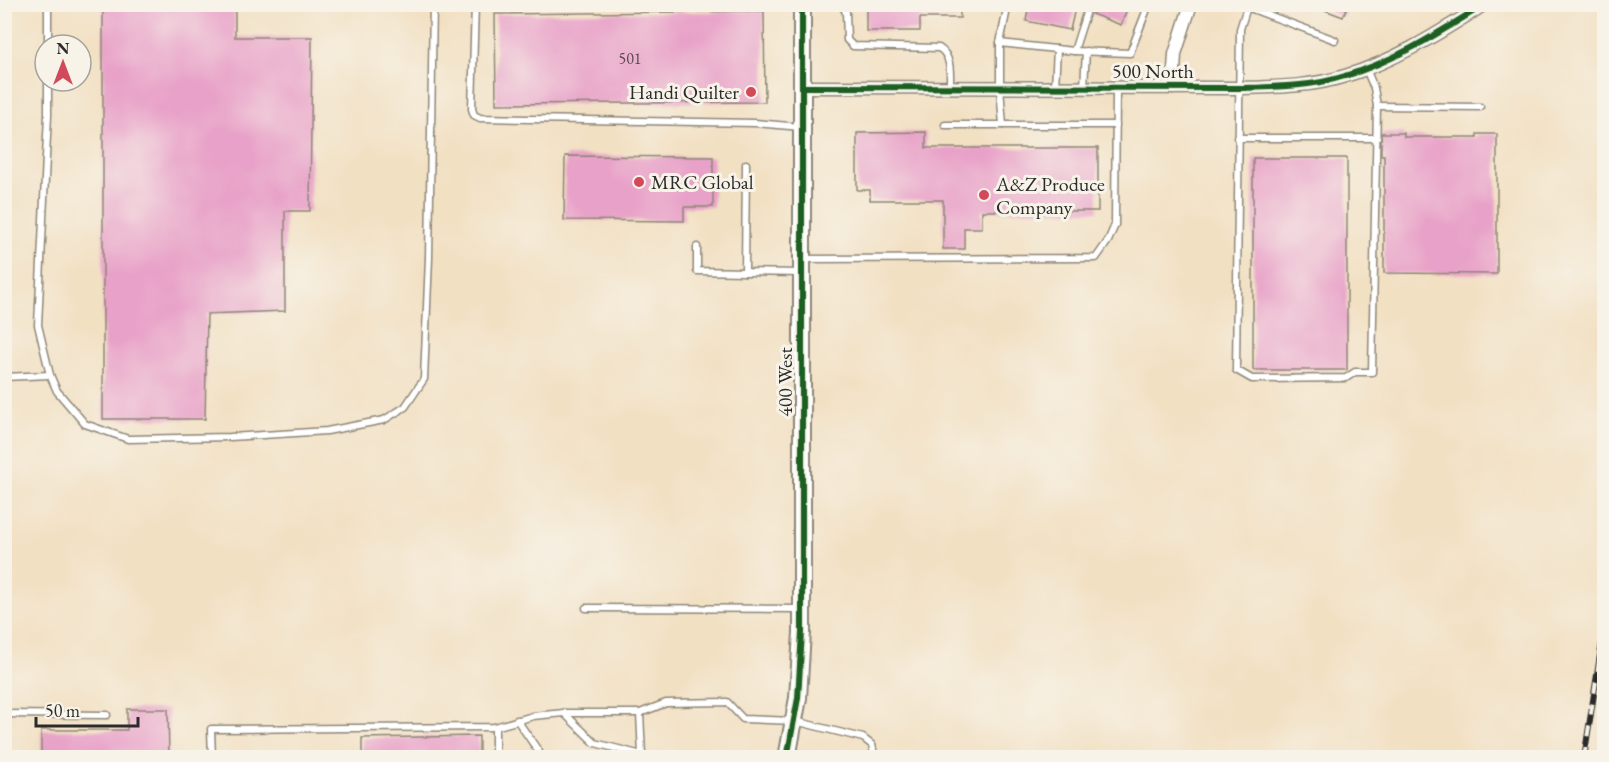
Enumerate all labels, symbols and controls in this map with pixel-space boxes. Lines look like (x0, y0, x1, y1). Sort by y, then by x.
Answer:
north arrow (33, 33, 93, 93)
text: N (57, 38, 70, 59)
house number: 501 (618, 48, 642, 69)
street label: 500 North (1112, 58, 1194, 84)
place label: Handi Quilter (629, 79, 739, 105)
marker: Handi Quilter (744, 85, 758, 99)
place label: MRC Global (651, 169, 754, 195)
place label: A&Z Produce Company (995, 171, 1105, 220)
marker: MRC Global (632, 175, 646, 189)
marker: A&Z Produce Company (977, 188, 991, 202)
street label: 400 West (772, 346, 798, 417)
scale bar (36, 690, 138, 728)
text: 50 m (45, 699, 80, 722)

